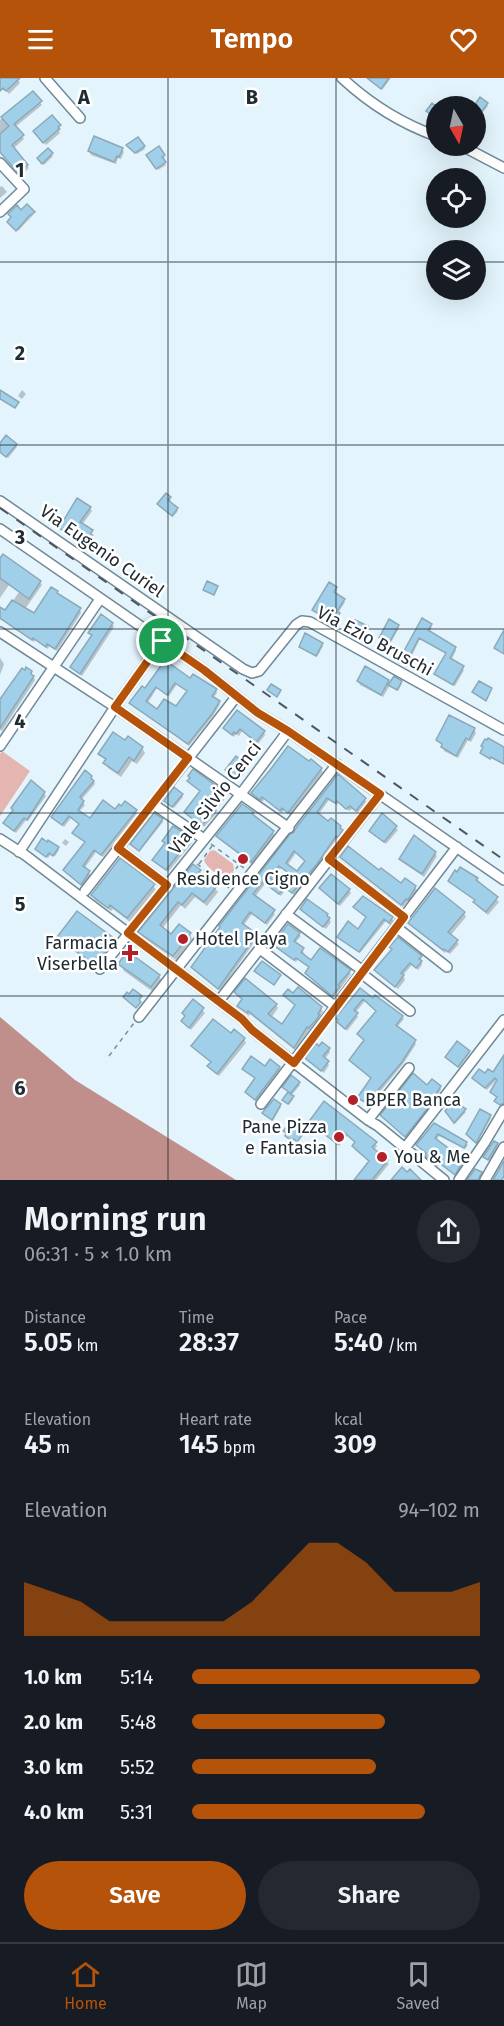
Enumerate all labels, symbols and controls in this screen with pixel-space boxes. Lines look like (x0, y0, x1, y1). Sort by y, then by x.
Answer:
icon: menu (24, 23, 57, 56)
text: Tempo (211, 23, 293, 55)
icon: heart (447, 23, 480, 56)
text: A (77, 85, 91, 109)
text: B (246, 85, 258, 109)
north arrow (426, 96, 486, 156)
map controls (426, 96, 486, 300)
text: 1 (15, 158, 25, 182)
button: locate (426, 168, 486, 228)
button: layers (426, 240, 486, 300)
text: 2 (15, 341, 25, 365)
street label: Via Eugenio Curiel (36, 500, 168, 602)
text: 3 (14, 525, 25, 549)
street label: Via Ezio Bruschi (313, 601, 437, 681)
pin (136, 615, 187, 666)
icon: arrive (145, 624, 178, 657)
text: 4 (14, 709, 26, 733)
street label: Viale Silvio Cenci (164, 737, 266, 859)
marker: Residence Cigno (236, 852, 250, 866)
place label: Residence Cigno (176, 868, 310, 890)
text: 5 (15, 892, 26, 916)
place label: Hotel Playa (195, 928, 287, 950)
place label: Farmacia Viserbella (37, 932, 118, 975)
marker: Hotel Playa (176, 932, 190, 946)
marker: Farmacia Viserbella (123, 946, 137, 960)
text: 6 (14, 1076, 26, 1100)
place label: BPER Banca (365, 1089, 461, 1111)
marker: BPER Banca (346, 1093, 360, 1107)
place label: Pane Pizza e Fantasia (242, 1116, 327, 1159)
marker: Pane Pizza e Fantasia (332, 1130, 346, 1144)
place label: You & Me (394, 1146, 470, 1168)
marker: You & Me (375, 1150, 389, 1164)
text: Morning run (24, 1199, 207, 1239)
button: share (417, 1200, 480, 1263)
text: 06:31 · 5 × 1.0 km (24, 1242, 172, 1266)
text: Distance (24, 1308, 86, 1327)
text: Time (179, 1308, 214, 1327)
text: Pace (334, 1308, 367, 1327)
text: 5.05 (24, 1327, 72, 1358)
text: 28:37 (179, 1327, 239, 1358)
text: 5:40 (334, 1327, 383, 1358)
text: km (72, 1336, 99, 1355)
text: /km (383, 1336, 418, 1355)
text: Elevation (24, 1410, 91, 1429)
text: Heart rate (179, 1410, 252, 1429)
text: kcal (334, 1410, 363, 1429)
text: 45 (24, 1429, 52, 1460)
text: 145 (179, 1429, 219, 1460)
text: 309 (334, 1429, 377, 1460)
text: m (52, 1438, 70, 1457)
text: bpm (219, 1438, 256, 1457)
text: Elevation (24, 1498, 108, 1522)
text: 94–102 m (398, 1498, 480, 1522)
text: 1.0 km (24, 1665, 82, 1689)
text: 5:14 (120, 1665, 153, 1689)
text: 2.0 km (24, 1710, 83, 1734)
text: 5:48 (120, 1710, 156, 1734)
text: 3.0 km (24, 1755, 83, 1779)
text: 5:52 (120, 1755, 155, 1779)
text: 4.0 km (24, 1800, 84, 1824)
text: 5:31 (120, 1800, 153, 1824)
button: Save (24, 1861, 246, 1930)
button: Share (258, 1861, 480, 1930)
tab: Home (64, 1958, 107, 2013)
tab: Map (235, 1958, 268, 2013)
tab: Saved (397, 1958, 440, 2013)

